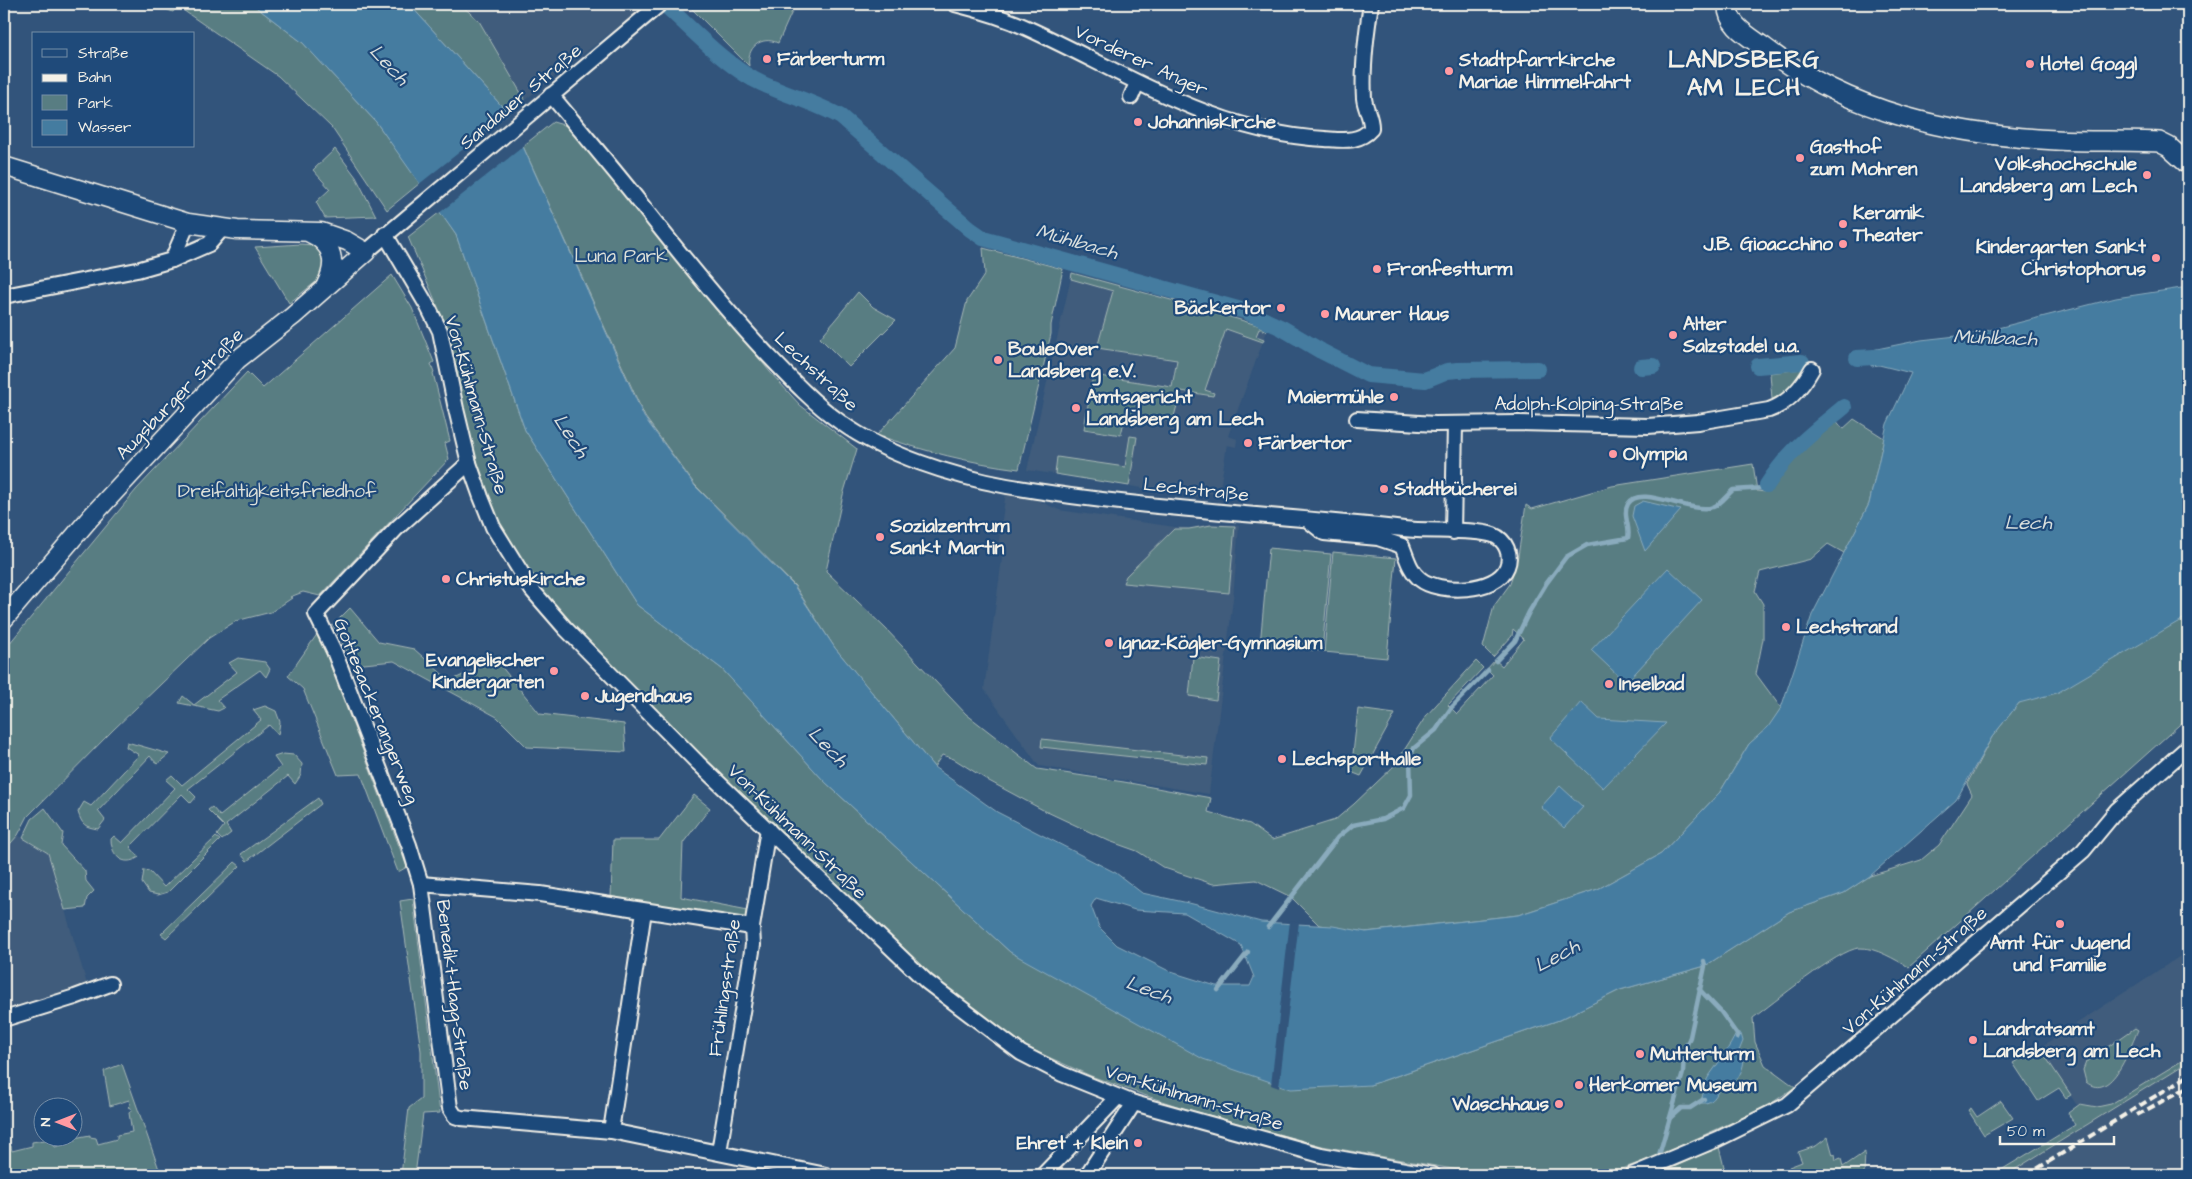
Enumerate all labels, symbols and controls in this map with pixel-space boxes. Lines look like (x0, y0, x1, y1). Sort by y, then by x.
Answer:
street label: Vorderer Anger (1070, 18, 1213, 105)
legend (32, 32, 195, 148)
water label: Lech (363, 38, 416, 93)
street label: Sandauer Straße (454, 38, 588, 156)
text: Straße (78, 43, 128, 64)
district label: LANDSBERG AM LECH (1668, 43, 1820, 105)
place label: Färberturm (777, 46, 886, 73)
place label: Stadtpfarrkirche Mariae Himmelfahrt (1458, 47, 1631, 96)
place label: Hotel Goggl (2040, 51, 2137, 79)
marker: Färberturm (761, 53, 773, 65)
marker: Hotel Goggl (2024, 58, 2036, 70)
marker: Stadtpfarrkirche Mariae Himmelfahrt (1443, 65, 1455, 77)
text: Bahn (78, 67, 112, 88)
text: Park (78, 93, 113, 114)
place label: Johanniskirche (1147, 109, 1277, 136)
marker: Johanniskirche (1132, 116, 1144, 128)
text: Wasser (78, 117, 131, 138)
place label: Gasthof zum Mohren (1810, 134, 1918, 183)
place label: Volkshochschule Landsberg am Lech (1960, 151, 2138, 201)
marker: Gasthof zum Mohren (1794, 152, 1806, 164)
marker: Volkshochschule Landsberg am Lech (2141, 169, 2153, 181)
place label: Keramik Theater (1852, 200, 1925, 249)
water label: Mühlbach (1033, 217, 1122, 267)
marker: Keramik Theater (1837, 218, 1849, 230)
place label: J.B. Gioacchino (1703, 231, 1833, 258)
place label: Kindergarten Sankt Christophorus (1976, 234, 2146, 283)
marker: J.B. Gioacchino (1837, 238, 1849, 250)
park label: Luna Park (574, 243, 668, 270)
marker: Kindergarten Sankt Christophorus (2150, 252, 2162, 264)
place label: Fronfestturm (1387, 256, 1513, 283)
marker: Fronfestturm (1371, 263, 1383, 275)
place label: Bäckertor (1175, 295, 1272, 322)
place label: Maurer Haus (1335, 301, 1450, 328)
marker: Bäckertor (1275, 302, 1287, 314)
marker: Maurer Haus (1319, 308, 1331, 320)
place label: Alter Salzstadel u.a. (1682, 311, 1800, 360)
street label: Von-Kühlmann-Straße (438, 312, 514, 498)
street label: Augsburger Straße (110, 322, 251, 467)
water label: Mühlbach (1953, 323, 2038, 353)
street label: Lechstraße (768, 326, 864, 418)
marker: Alter Salzstadel u.a. (1667, 329, 1679, 341)
place label: BouleOver Landsberg e.V. (1008, 336, 1136, 386)
marker: BouleOver Landsberg e.V. (992, 354, 1004, 366)
place label: Amtsgericht Landsberg am Lech (1086, 384, 1264, 434)
place label: Maiermühle (1288, 384, 1385, 411)
marker: Maiermühle (1388, 391, 1400, 403)
street label: Adolph-Kolping-Straße (1494, 391, 1684, 419)
marker: Amtsgericht Landsberg am Lech (1070, 402, 1082, 414)
water label: Lech (546, 409, 596, 464)
place label: Färbertor (1258, 430, 1352, 457)
marker: Färbertor (1242, 437, 1254, 449)
place label: Olympia (1623, 441, 1687, 469)
marker: Olympia (1607, 448, 1619, 460)
street label: Lechstraße (1142, 471, 1250, 509)
place label: Stadtbücherei (1393, 476, 1517, 503)
park label: Dreifaltigkeitsfriedhof (178, 478, 377, 506)
marker: Stadtbücherei (1378, 483, 1390, 495)
water label: Lech (2004, 509, 2053, 537)
place label: Sozialzentrum Sankt Martin (889, 513, 1011, 562)
marker: Sozialzentrum Sankt Martin (874, 531, 886, 543)
place label: Christuskirche (456, 566, 586, 593)
marker: Christuskirche (440, 573, 452, 585)
street label: Gottesackerangerweg (325, 614, 426, 809)
place label: Lechstrand (1796, 614, 1898, 641)
marker: Lechstrand (1780, 621, 1792, 633)
place label: Ignaz-Kögler-Gymnasium (1119, 630, 1323, 658)
marker: Ignaz-Kögler-Gymnasium (1103, 637, 1115, 649)
place label: Evangelischer Kindergarten (426, 647, 545, 697)
marker: Evangelischer Kindergarten (548, 665, 560, 677)
place label: Inselbad (1619, 671, 1685, 698)
marker: Inselbad (1603, 678, 1615, 690)
place label: Jugendhaus (594, 683, 693, 711)
marker: Jugendhaus (579, 690, 591, 702)
water label: Lech (802, 720, 855, 774)
place label: Lechsporthalle (1292, 746, 1422, 773)
marker: Lechsporthalle (1276, 753, 1288, 765)
street label: Von-Kühlmann-Straße (721, 758, 873, 906)
street label: Benedikt-Hagg-Straße (428, 898, 479, 1092)
street label: Von-Kühlmann-Straße (1836, 900, 1994, 1042)
street label: Frühlingsstraße (702, 918, 749, 1059)
marker: Amt für Jugend und Familie (2054, 918, 2066, 930)
place label: Amt für Jugend und Familie (1990, 930, 2130, 979)
water label: Lech (1530, 932, 1585, 979)
water label: Lech (1122, 969, 1177, 1012)
place label: Landratsamt Landsberg am Lech (1983, 1016, 2161, 1066)
marker: Landratsamt Landsberg am Lech (1967, 1034, 1979, 1046)
place label: Mutterturm (1650, 1041, 1755, 1068)
marker: Mutterturm (1634, 1048, 1646, 1060)
street label: Von-Kühlmann-Straße (1102, 1058, 1286, 1138)
place label: Herkomer Museum (1589, 1072, 1758, 1099)
marker: Herkomer Museum (1573, 1079, 1585, 1091)
place label: Waschhaus (1451, 1091, 1549, 1118)
north arrow (32, 1096, 82, 1146)
marker: Waschhaus (1553, 1098, 1565, 1110)
scale bar (2000, 1114, 2113, 1146)
text: N (36, 1117, 56, 1126)
text: 50 m (2007, 1121, 2045, 1142)
place label: Ehret + Klein (1017, 1130, 1128, 1157)
marker: Ehret + Klein (1132, 1137, 1144, 1149)

